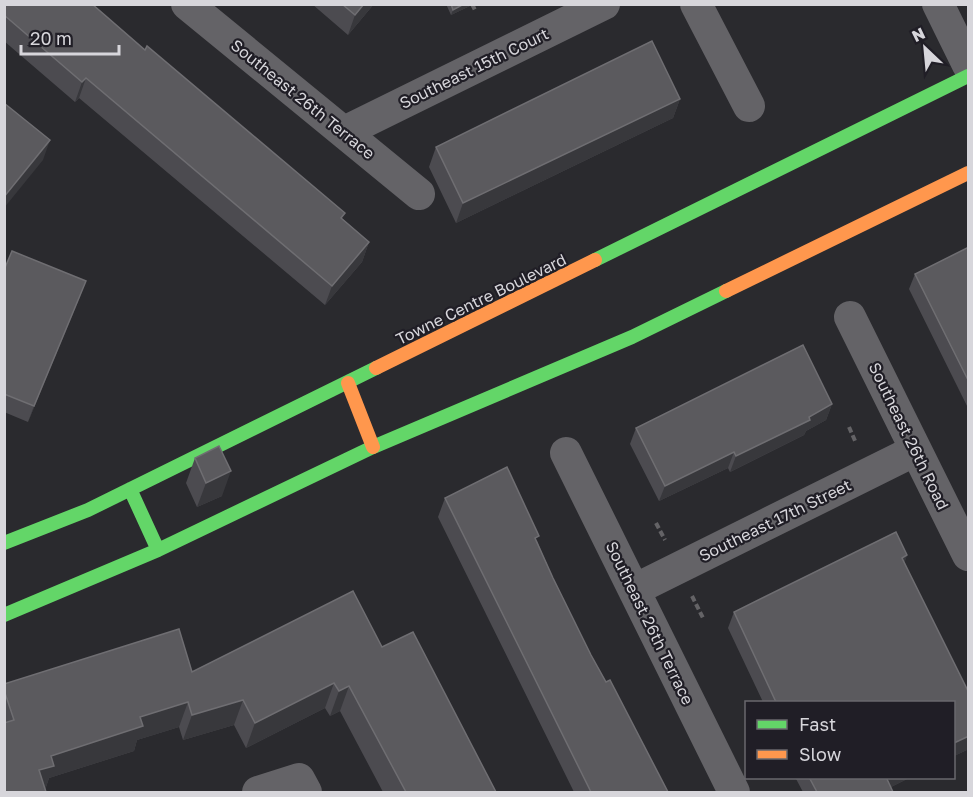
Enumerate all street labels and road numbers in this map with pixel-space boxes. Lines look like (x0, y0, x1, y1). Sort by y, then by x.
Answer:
street label: Southeast 15th Court (396, 23, 552, 113)
street label: Southeast 26th Terrace (227, 35, 379, 163)
street label: Towne Centre Boulevard (393, 249, 569, 349)
street label: Southeast 26th Road (865, 359, 953, 513)
street label: Southeast 17th Street (696, 474, 854, 566)
street label: Southeast 26th Terrace (602, 538, 698, 708)

